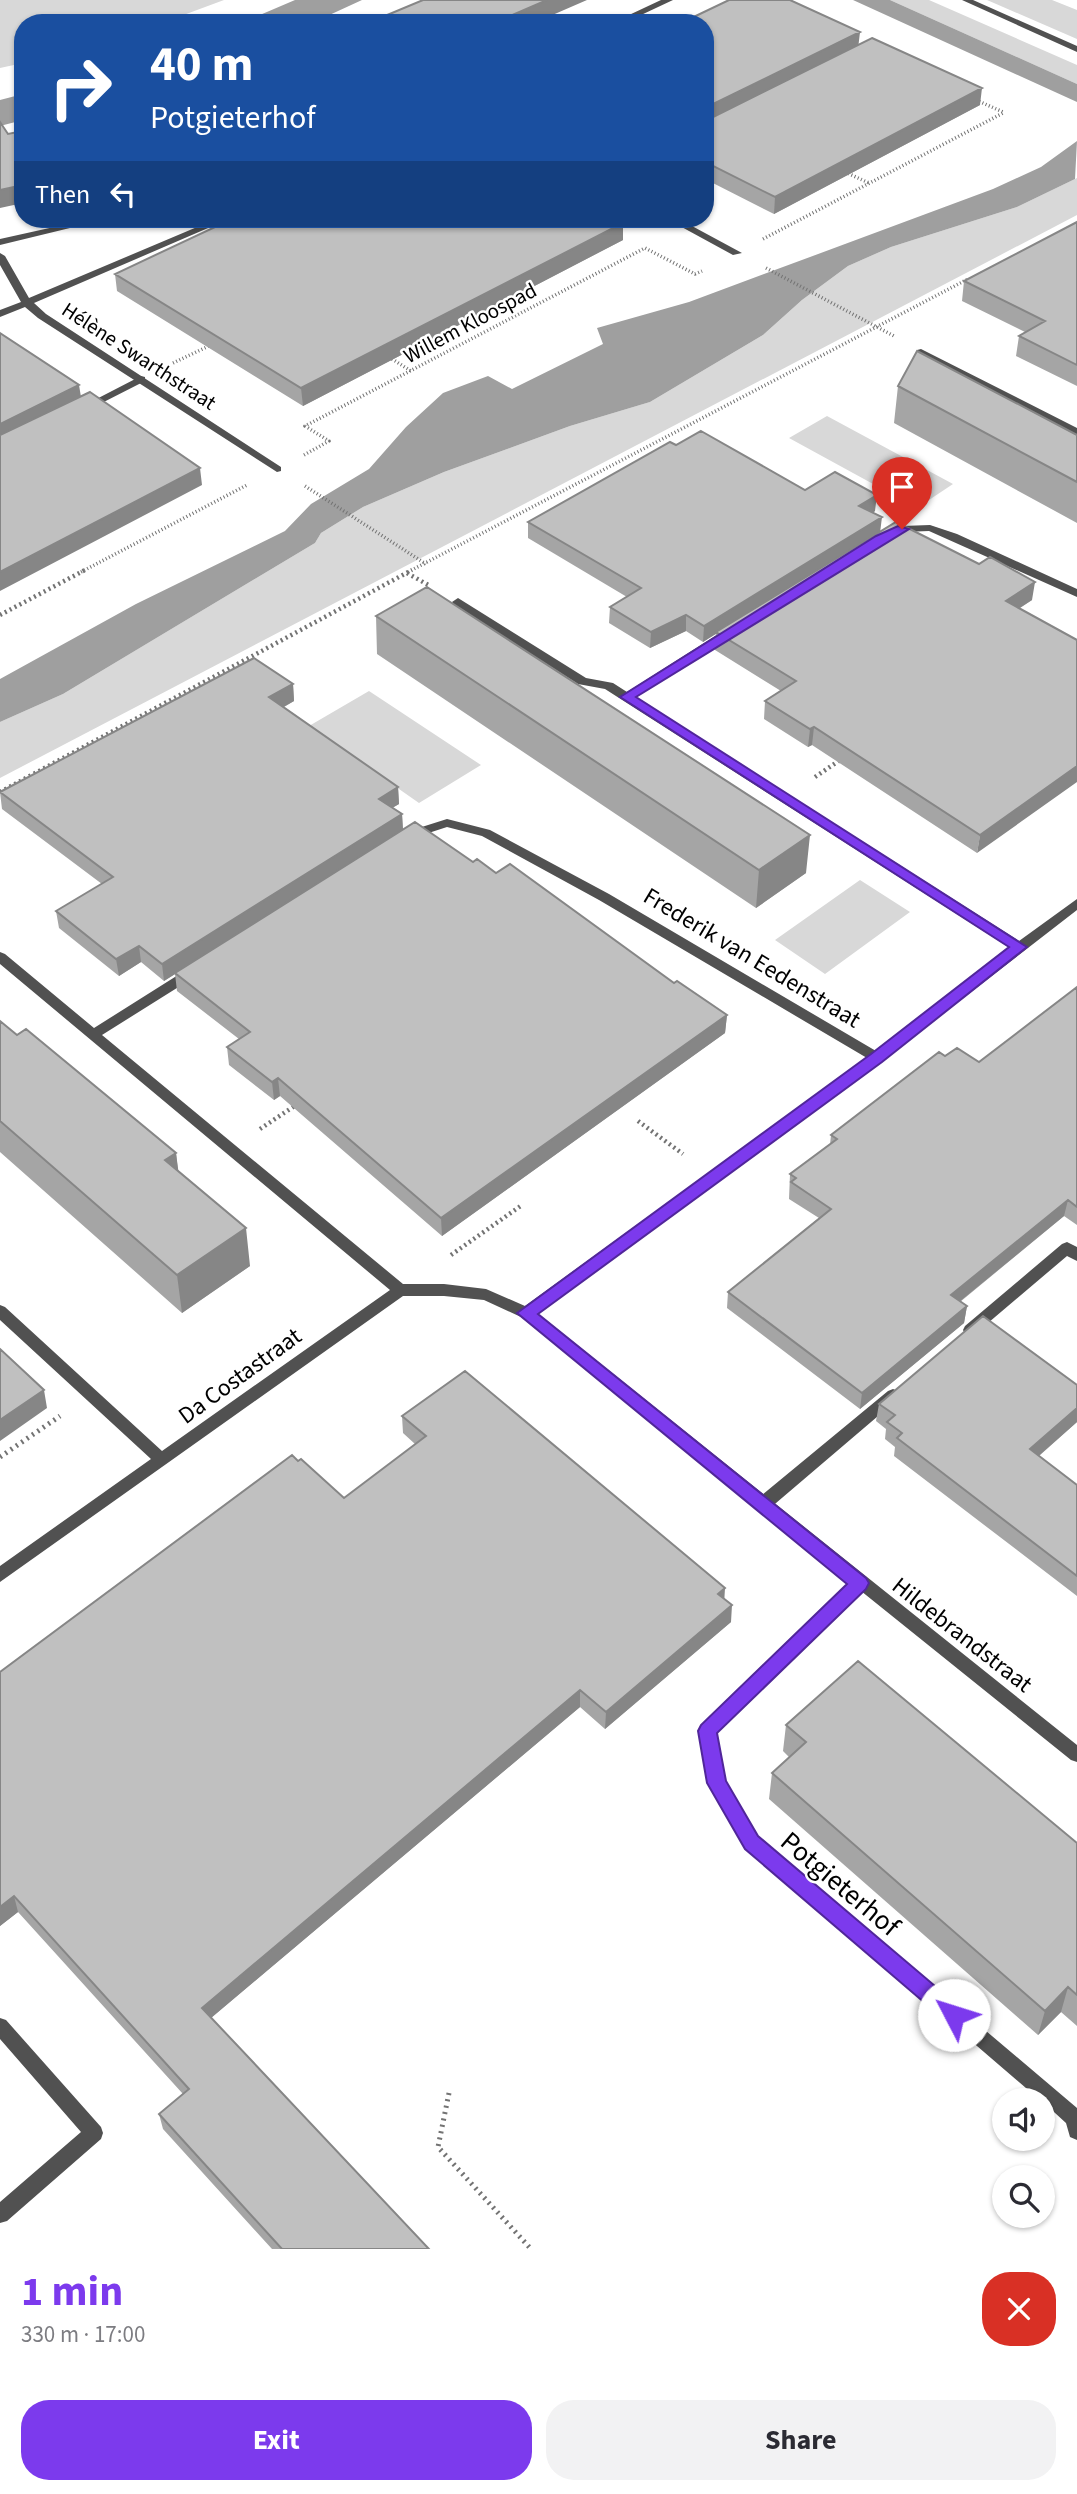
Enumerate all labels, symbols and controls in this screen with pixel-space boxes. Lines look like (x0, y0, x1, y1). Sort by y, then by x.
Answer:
text: 40 m (150, 30, 254, 100)
icon: right (35, 42, 126, 133)
text: Potgieterhof (150, 95, 316, 141)
icon: left (104, 175, 142, 213)
text: Then (35, 176, 90, 213)
street label: Willem Kloospad (398, 275, 542, 371)
street label: Hélène Swarthstraat (56, 295, 222, 417)
pin (872, 457, 932, 529)
icon: arrive (883, 468, 921, 506)
street label: Frederik van Eedenstraat (637, 879, 867, 1037)
street label: Da Costastraat (171, 1319, 309, 1433)
street label: Hildebrandstraat (884, 1569, 1040, 1701)
street label: Potgieterhof (772, 1822, 909, 1946)
position arrow (917, 1978, 991, 2052)
map controls (992, 2088, 1055, 2228)
button: sound (992, 2088, 1055, 2151)
button: search (992, 2165, 1055, 2228)
text: 1 min (21, 2262, 123, 2322)
button: close (982, 2272, 1056, 2346)
text: 330 m · 17:00 (21, 2318, 145, 2351)
button: Exit (21, 2400, 532, 2480)
button: Share (546, 2400, 1056, 2480)

